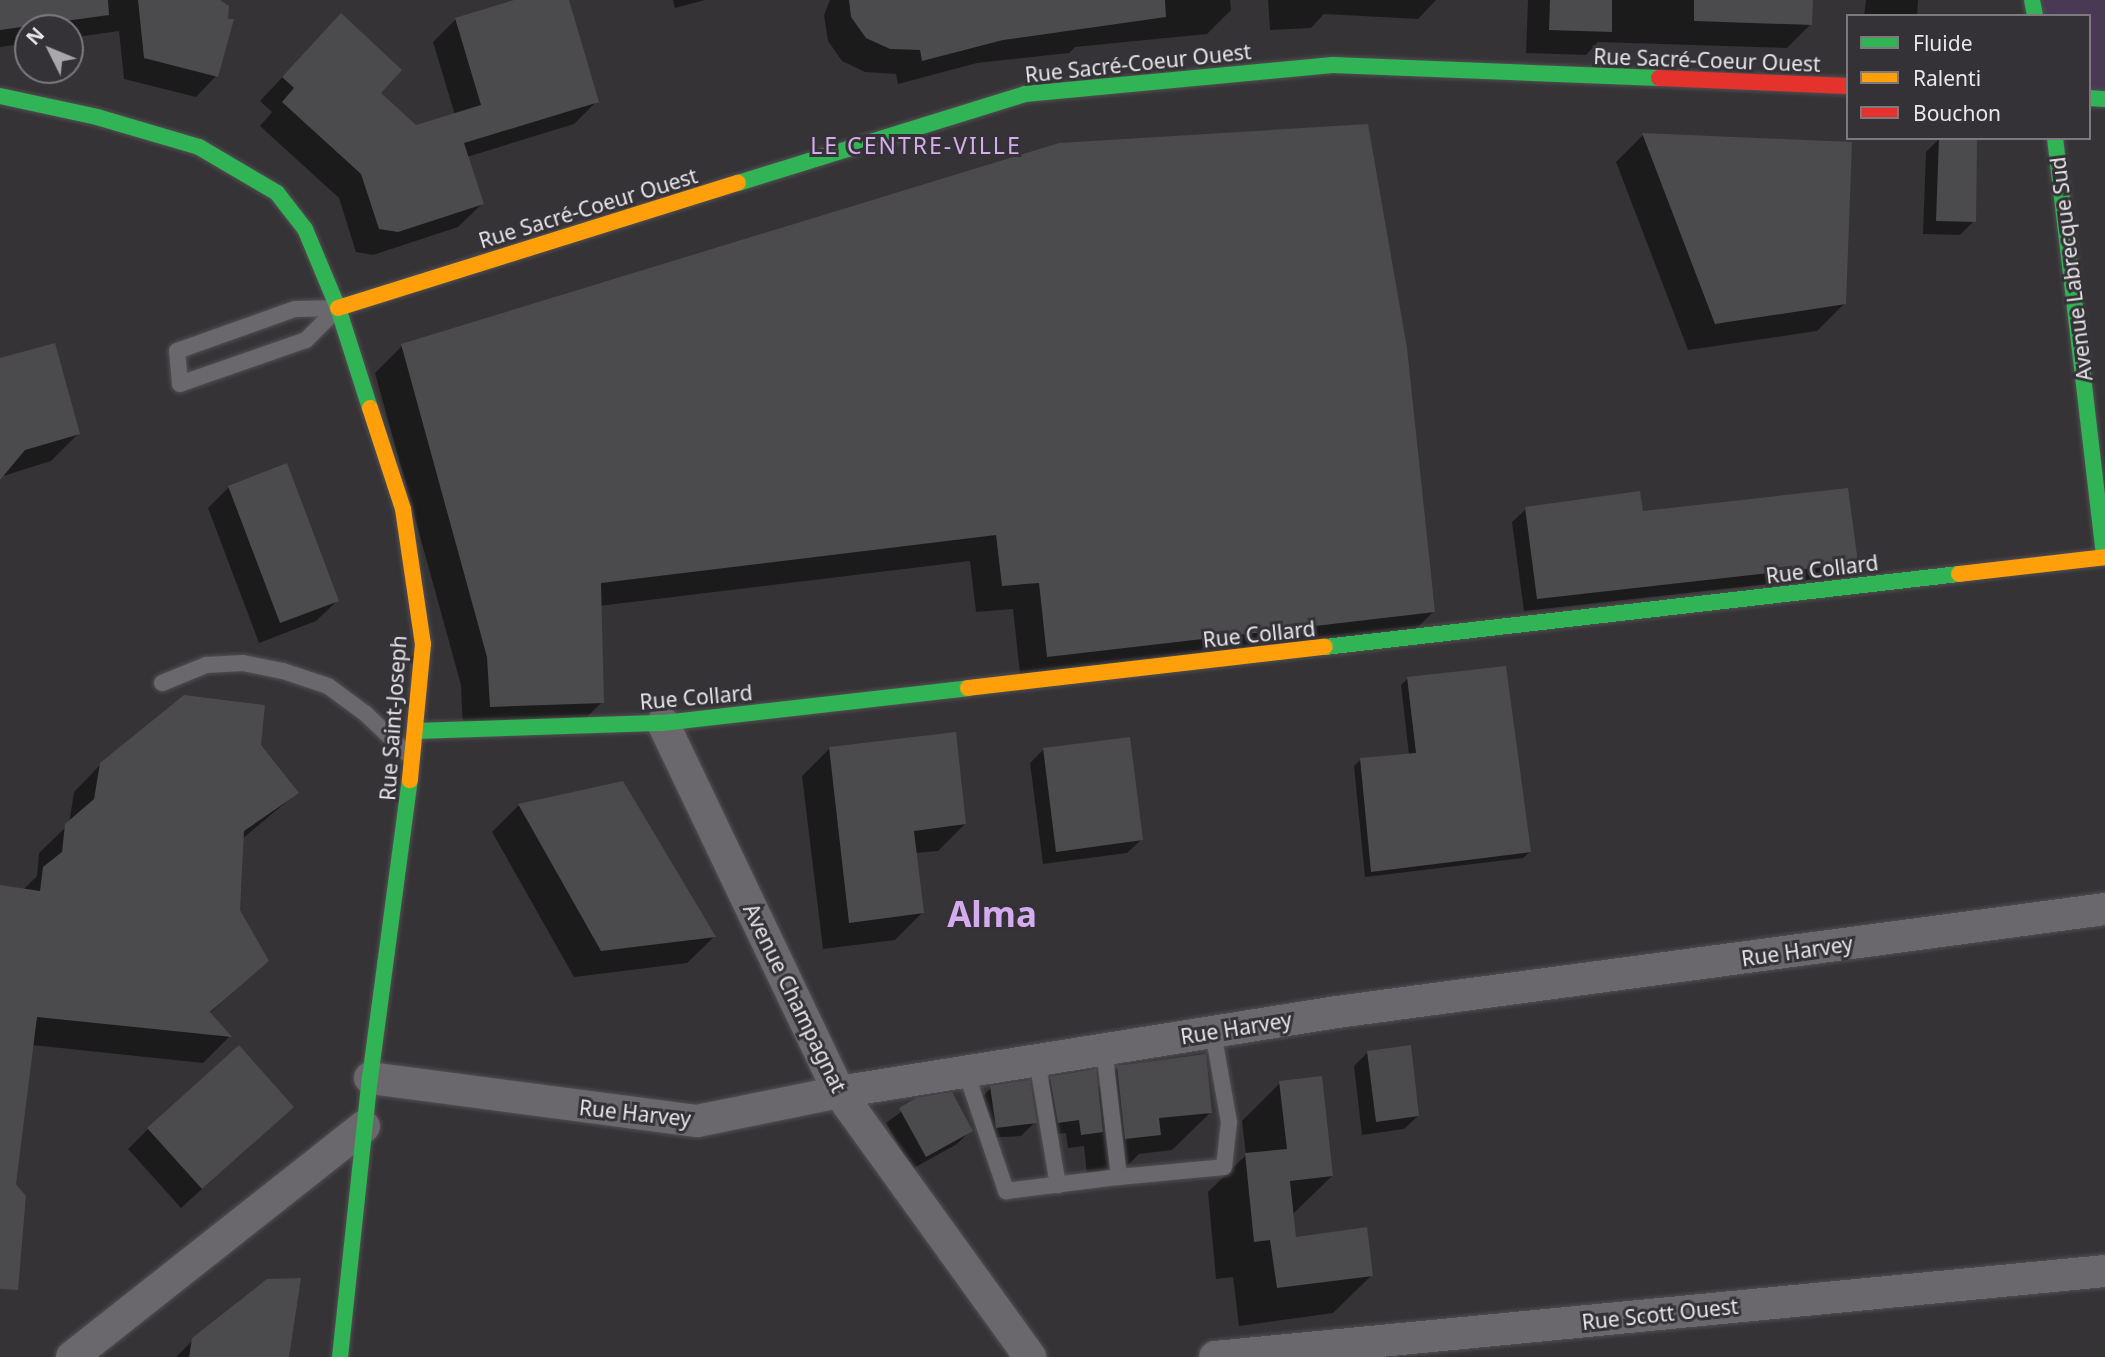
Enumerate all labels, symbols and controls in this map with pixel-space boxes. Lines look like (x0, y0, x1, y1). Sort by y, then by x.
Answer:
north arrow (14, 14, 84, 84)
legend (1846, 14, 2091, 140)
text: N (20, 22, 50, 51)
text: Fluide (1913, 29, 1972, 57)
street label: Rue Sacré-Coeur Ouest (1024, 39, 1252, 87)
street label: Rue Sacré-Coeur Ouest (1593, 43, 1821, 77)
text: Ralenti (1913, 64, 1981, 92)
text: Bouchon (1913, 99, 2001, 127)
district label: LE CENTRE-VILLE (812, 131, 1020, 159)
street label: Avenue Labrecque Sud (2045, 155, 2097, 383)
street label: Rue Sacré-Coeur Ouest (476, 163, 700, 253)
street label: Rue Collard (1764, 550, 1880, 588)
street label: Rue Collard (1201, 616, 1317, 652)
street label: Rue Saint-Joseph (375, 635, 411, 801)
street label: Rue Collard (639, 680, 753, 714)
district label: Alma (947, 893, 1037, 935)
street label: Avenue Champagnat (738, 900, 852, 1096)
street label: Rue Harvey (1740, 931, 1854, 971)
street label: Rue Harvey (1179, 1007, 1293, 1049)
street label: Rue Harvey (578, 1095, 692, 1131)
street label: Rue Scott Ouest (1581, 1293, 1739, 1335)

